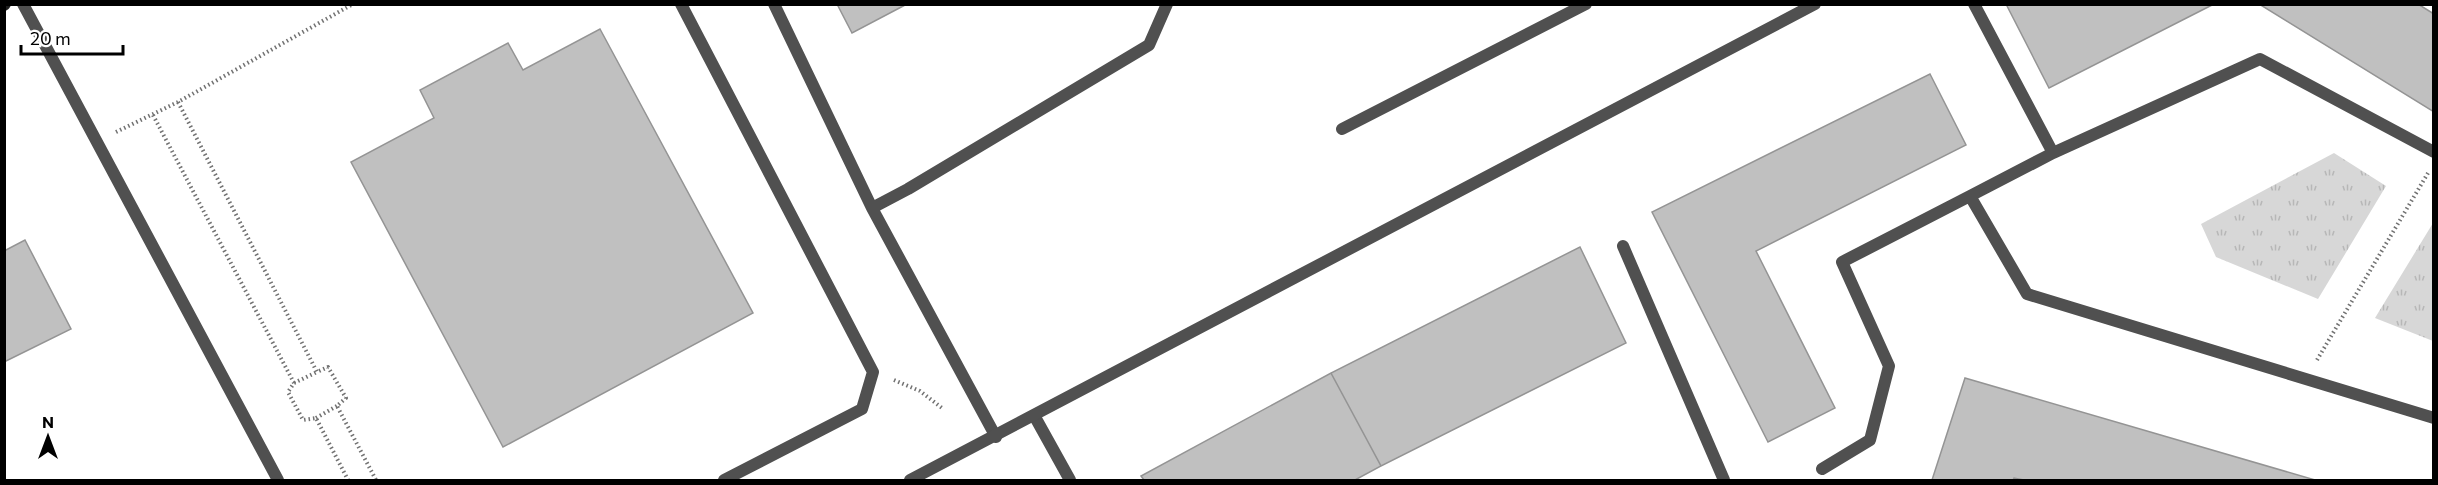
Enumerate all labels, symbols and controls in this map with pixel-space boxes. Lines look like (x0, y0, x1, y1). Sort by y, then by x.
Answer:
scale bar (21, 18, 123, 56)
text: 20 m (30, 27, 71, 49)
north arrow (18, 407, 78, 467)
text: N (42, 412, 54, 431)

